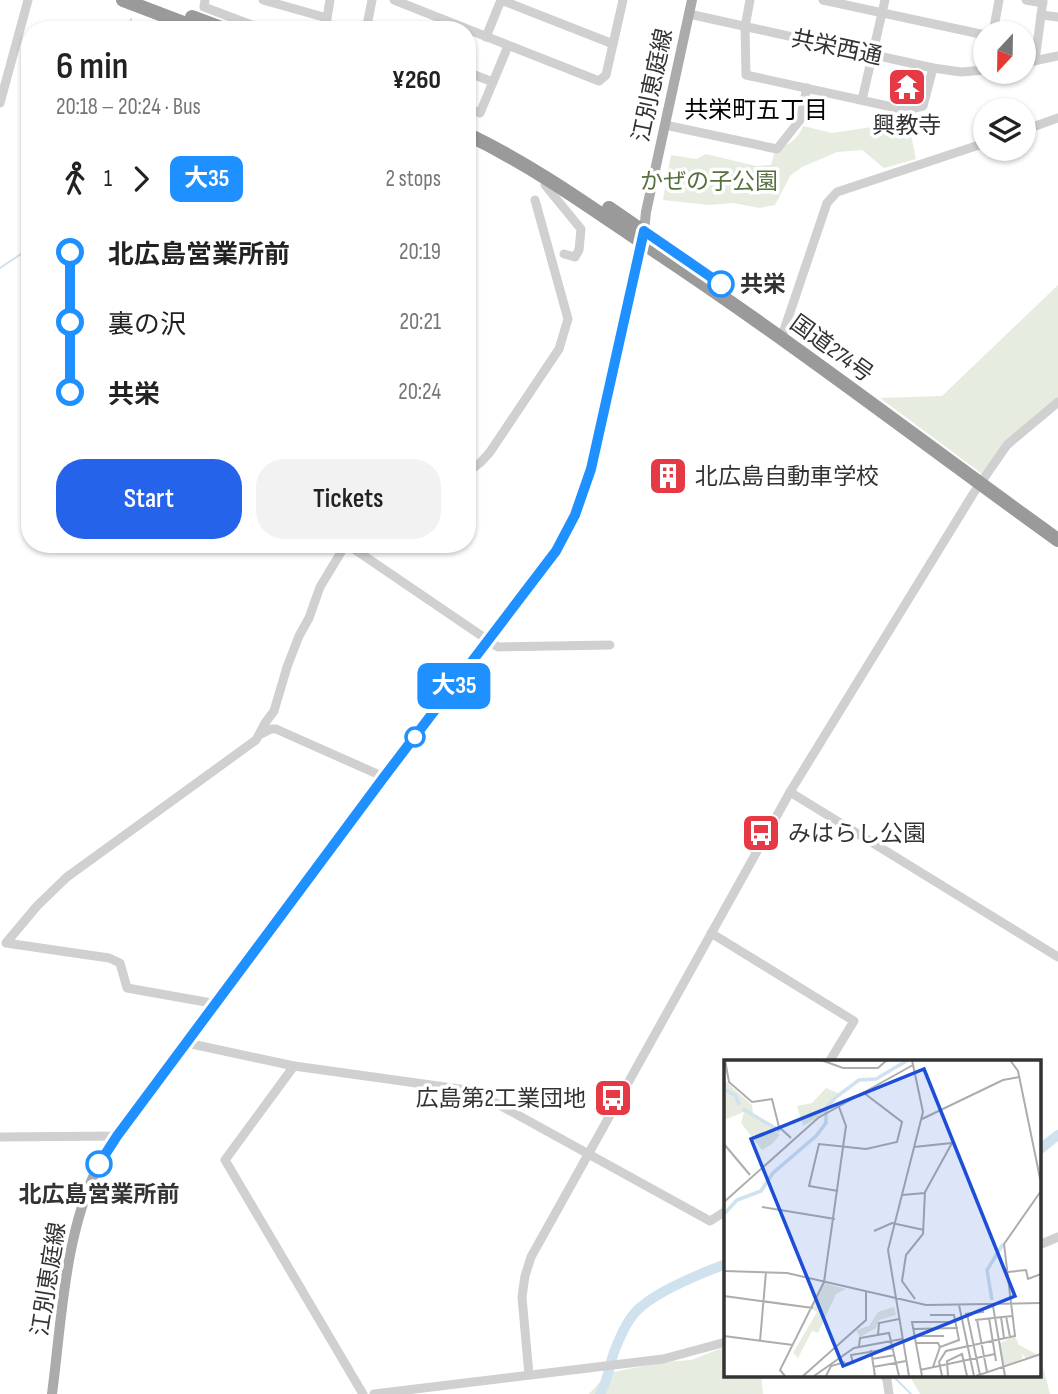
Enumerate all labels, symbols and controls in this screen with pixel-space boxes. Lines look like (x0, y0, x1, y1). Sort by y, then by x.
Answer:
north arrow (973, 21, 1036, 84)
map controls (973, 21, 1036, 161)
street label: 共栄西通 (789, 25, 885, 71)
street label: 江別恵庭線 (627, 26, 679, 144)
text: 6 min (56, 44, 128, 89)
text: ¥260 (392, 65, 441, 96)
temple icon: 興教寺 (886, 66, 928, 108)
text: 20:18 – 20:24 · Bus (56, 93, 201, 121)
district label: 共栄町五丁目 (684, 96, 828, 125)
button: layers (973, 98, 1036, 161)
place label: 興教寺 (873, 112, 942, 140)
icon: walk (56, 160, 94, 198)
icon: forward (122, 160, 160, 198)
text: 大35 (184, 164, 229, 193)
text: 1 (104, 165, 112, 193)
text: 2 stops (385, 165, 441, 193)
park label: かぜの子公園 (640, 168, 778, 196)
text: 20:19 (399, 238, 441, 266)
text: 北広島営業所前 (108, 240, 290, 271)
marker: 共栄 (708, 271, 734, 297)
place label: 共栄 (740, 271, 786, 299)
text: 20:21 (400, 308, 441, 336)
street label: 国道274号 (784, 309, 879, 388)
text: 裏の沢 (108, 310, 186, 341)
text: 20:24 (398, 378, 441, 406)
text: 共栄 (108, 380, 160, 411)
building icon: 北広島自動車学校 (647, 455, 689, 497)
button: Start (56, 459, 242, 539)
button: Tickets (256, 459, 441, 539)
place label: 北広島自動車学校 (695, 463, 879, 491)
line badge: 大35 (414, 663, 494, 709)
text: 大35 (431, 671, 477, 700)
unlabelled marker (405, 727, 425, 747)
bus stop icon: みはらし公園 (740, 812, 782, 854)
place label: みはらし公園 (788, 820, 926, 848)
inset map (724, 1060, 1040, 1376)
bus stop icon: 広島第2工業団地 (592, 1077, 634, 1119)
place label: 広島第2工業団地 (416, 1085, 586, 1113)
marker: 北広島営業所前 (86, 1151, 112, 1177)
place label: 北広島営業所前 (19, 1181, 180, 1209)
street label: 江別恵庭線 (26, 1220, 72, 1338)

